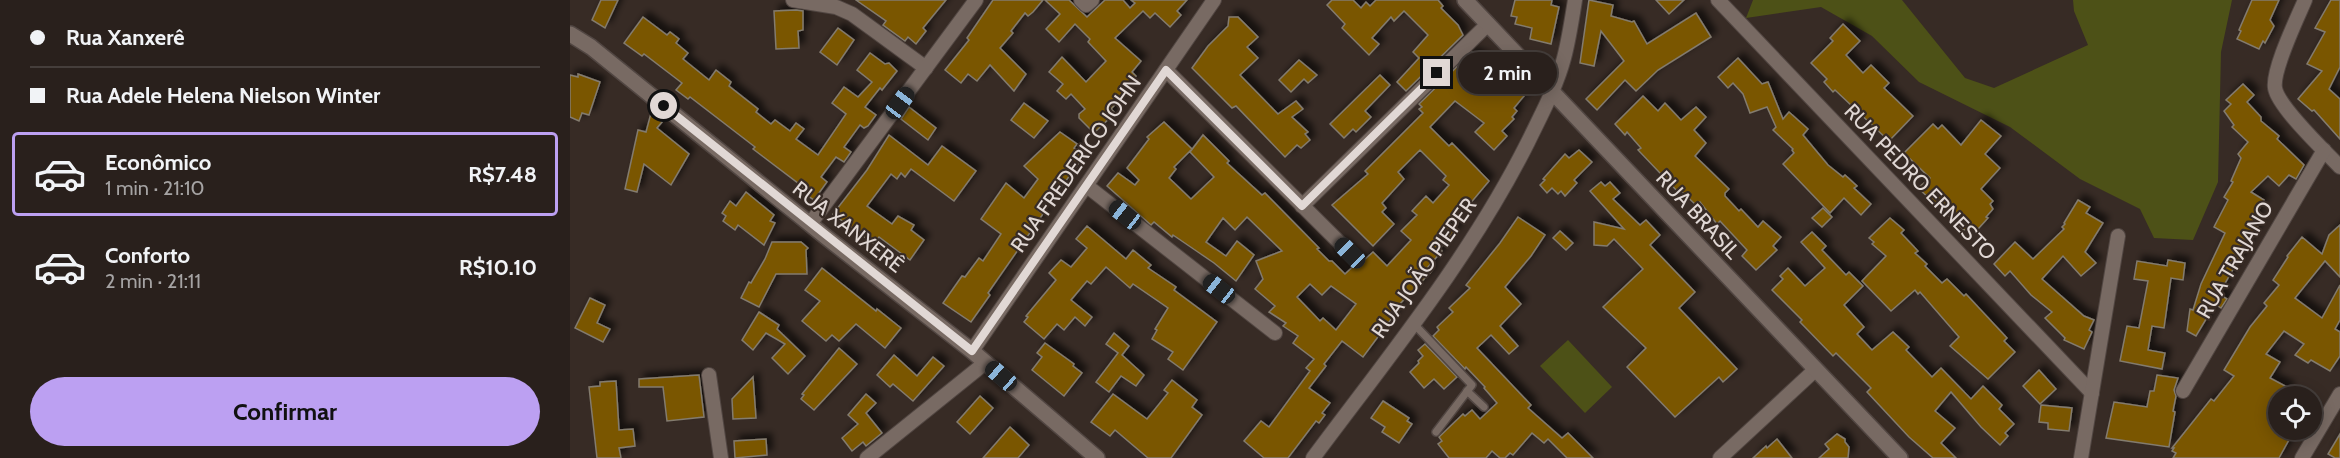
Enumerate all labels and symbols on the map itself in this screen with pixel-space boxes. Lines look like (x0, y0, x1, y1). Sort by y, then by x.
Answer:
callout: 2 min (1458, 52, 1557, 94)
route end (1423, 59, 1450, 86)
street label: RUA FREDERICO JOHN (1005, 71, 1146, 257)
car (882, 83, 918, 123)
route start (650, 92, 677, 119)
street label: RUA PEDRO ERNESTO (1839, 98, 2001, 265)
street label: RUA BRASIL (1651, 165, 1746, 264)
street label: RUA XANXERÊ (788, 176, 909, 278)
street label: RUA JOÃO PIEPER (1365, 192, 1481, 343)
car (1105, 197, 1145, 233)
street label: RUA TRAJANO (2191, 197, 2278, 323)
car (1331, 234, 1369, 272)
car (1199, 271, 1239, 307)
car (982, 357, 1020, 395)

